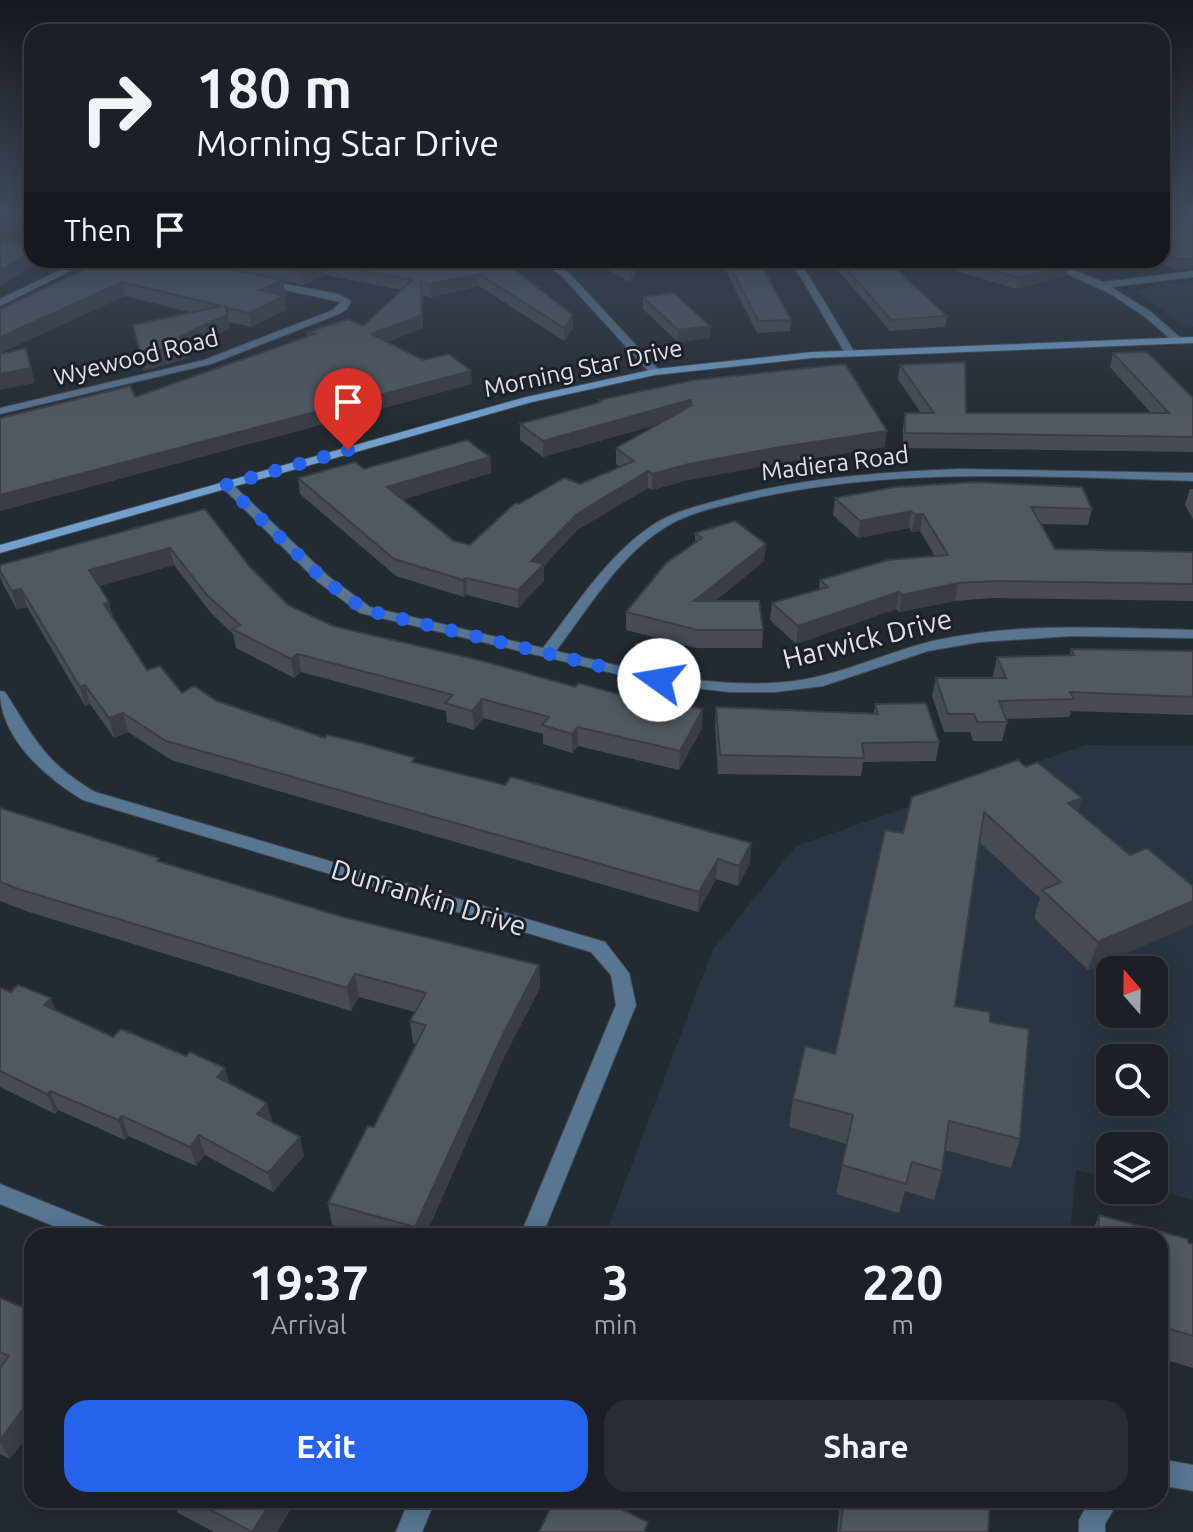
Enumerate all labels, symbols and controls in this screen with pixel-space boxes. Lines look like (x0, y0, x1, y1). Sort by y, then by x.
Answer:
icon: right (64, 56, 168, 160)
text: 180 m (196, 56, 352, 119)
text: Morning Star Drive (196, 122, 499, 163)
icon: arrive (148, 208, 192, 252)
text: Then (64, 213, 132, 247)
street label: Wyewood Road (51, 324, 221, 390)
street label: Morning Star Drive (481, 334, 685, 402)
pin (314, 368, 382, 450)
icon: arrive (326, 380, 370, 424)
street label: Madiera Road (760, 441, 910, 485)
street label: Harwick Drive (779, 602, 955, 674)
position arrow (617, 638, 701, 722)
street label: Dunrankin Drive (328, 853, 530, 941)
north arrow (1096, 956, 1168, 1028)
map controls (1096, 956, 1168, 1204)
button: search (1096, 1044, 1168, 1116)
button: layers (1096, 1132, 1168, 1204)
text: 19:37 (249, 1255, 369, 1309)
text: 3 (602, 1255, 629, 1309)
text: 220 (862, 1255, 943, 1309)
text: Arrival (271, 1310, 347, 1339)
text: min (594, 1310, 637, 1339)
text: m (891, 1310, 914, 1339)
button: Exit (64, 1400, 588, 1492)
button: Share (604, 1400, 1128, 1492)

